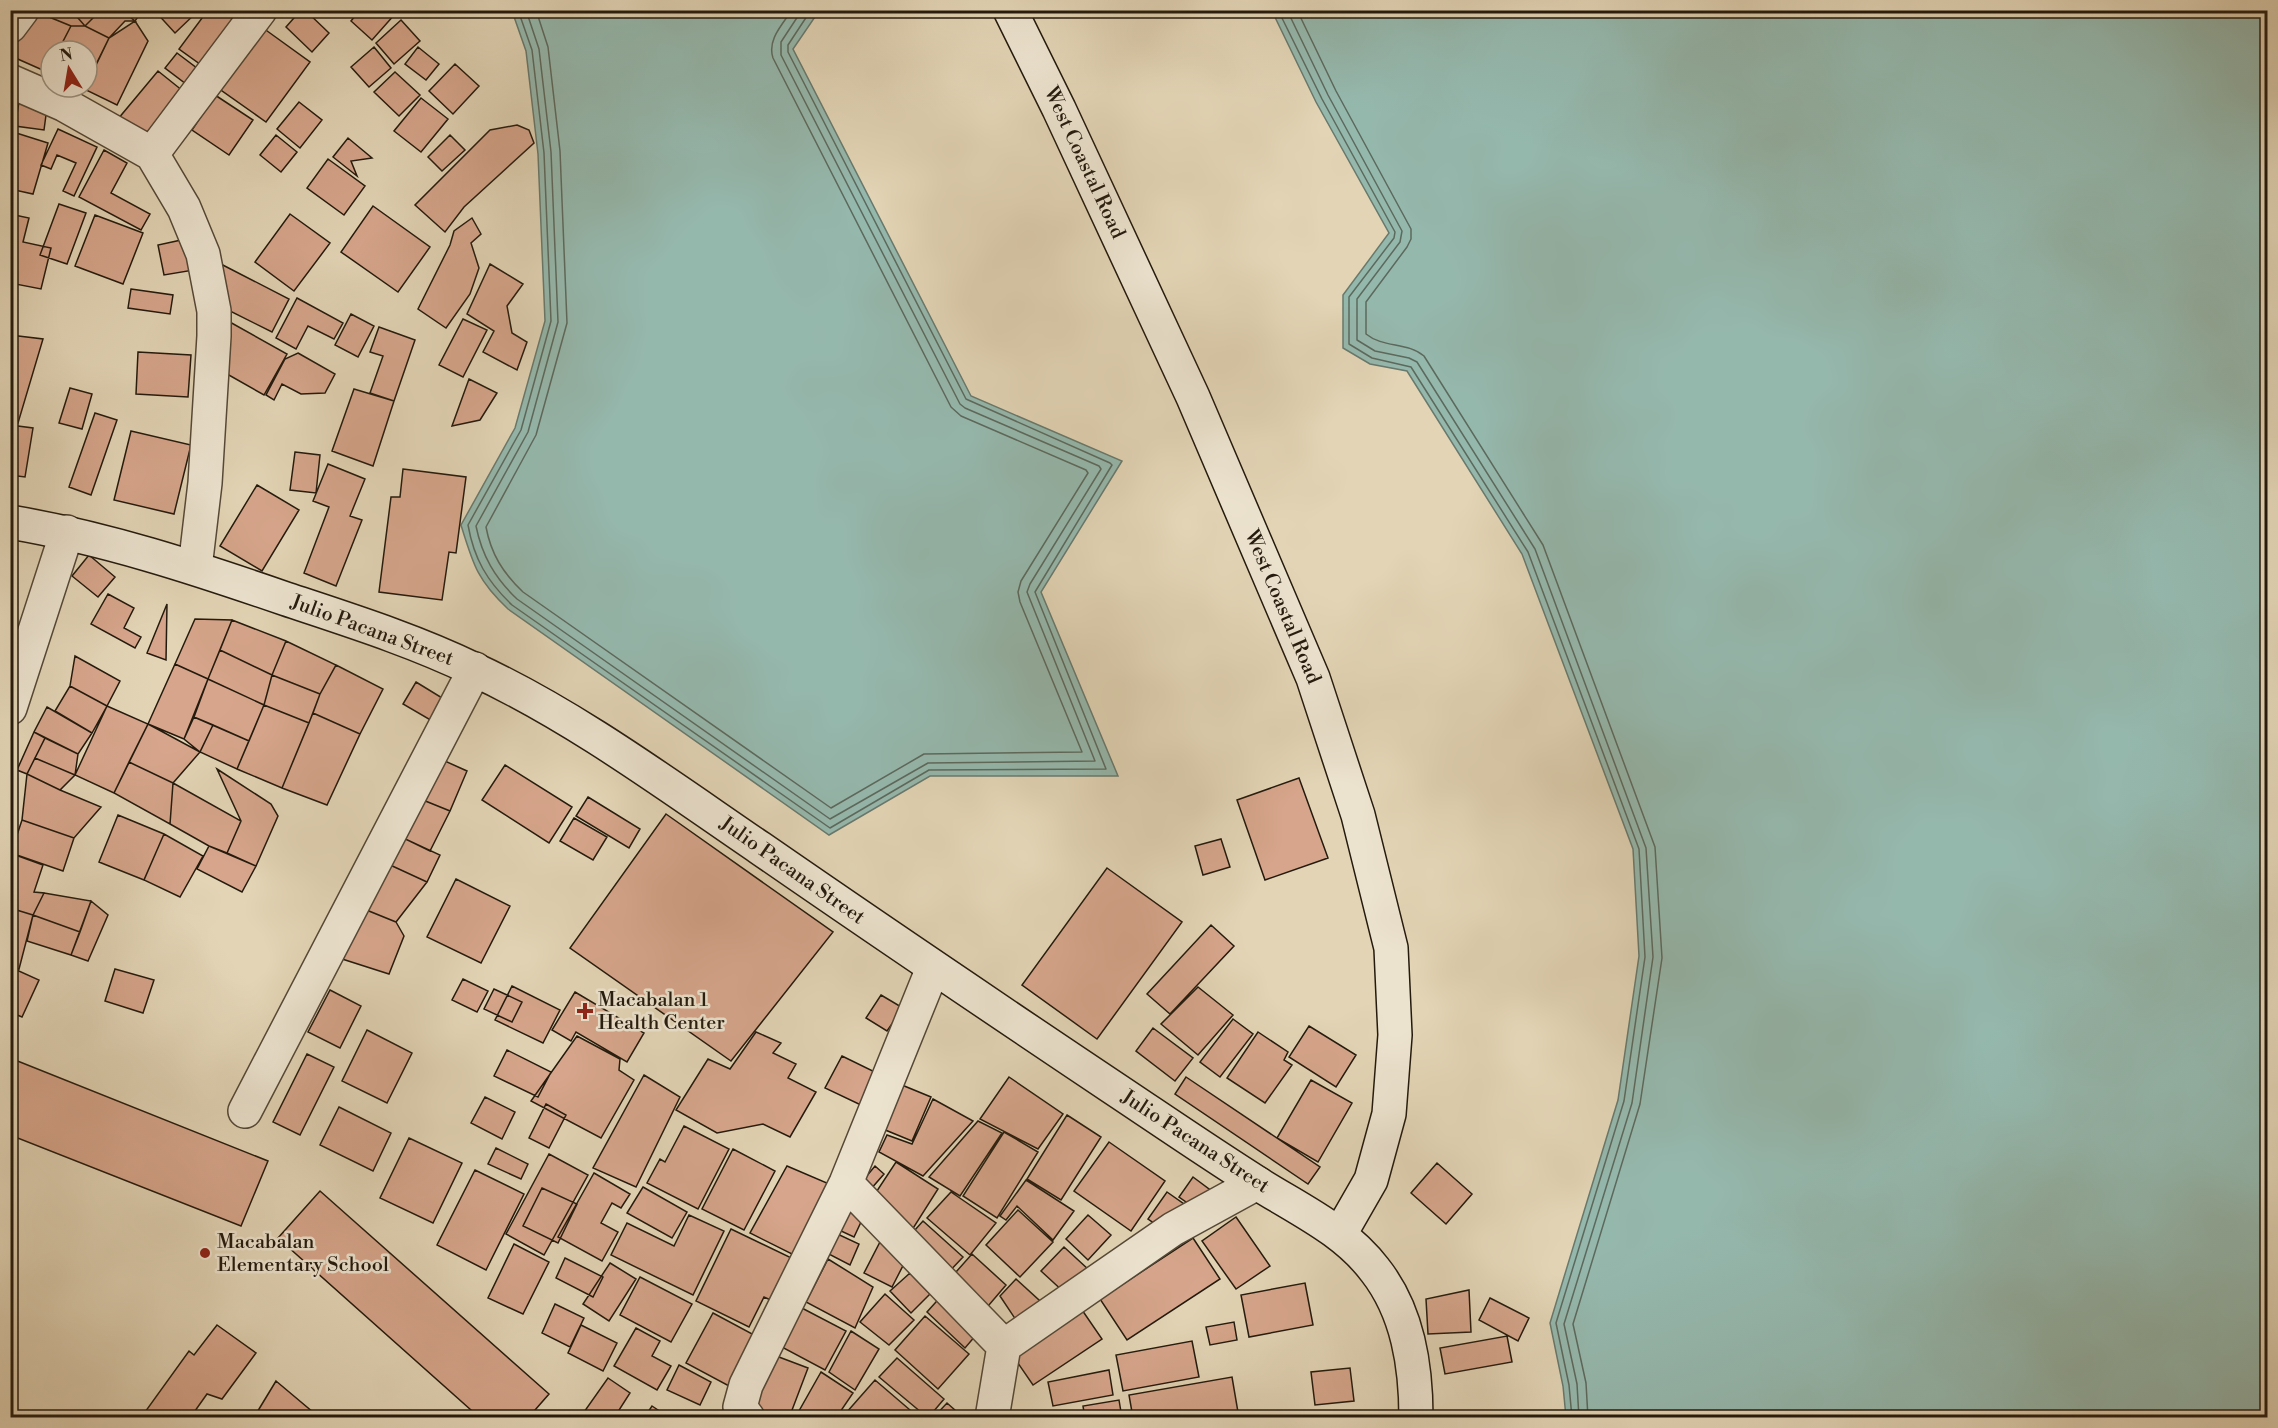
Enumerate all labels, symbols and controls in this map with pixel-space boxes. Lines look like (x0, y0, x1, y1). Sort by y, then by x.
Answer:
north arrow (39, 39, 99, 99)
text: N (58, 44, 75, 66)
street label: West Coastal Road (1037, 82, 1130, 244)
street label: West Coastal Road (1238, 525, 1326, 688)
street label: Julio Pacana Street (286, 590, 457, 672)
street label: Julio Pacana Street (714, 811, 869, 930)
place label: Macabalan 1 Health Center (598, 988, 725, 1036)
marker: Macabalan 1 Health Center (576, 1002, 594, 1020)
street label: Julio Pacana Street (1116, 1084, 1274, 1199)
place label: Macabalan Elementary School (217, 1230, 389, 1278)
marker: Macabalan Elementary School (198, 1246, 212, 1260)

